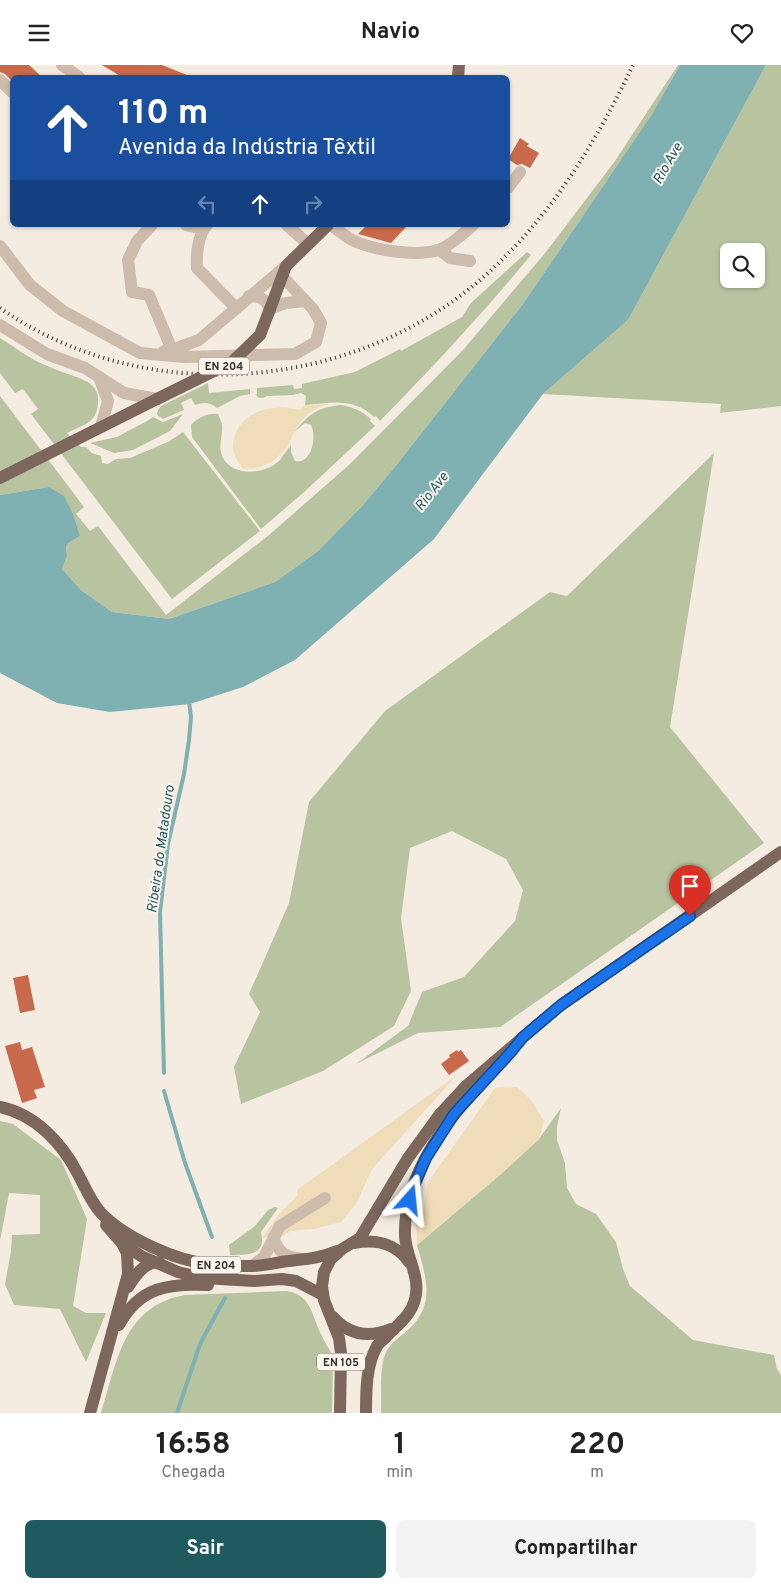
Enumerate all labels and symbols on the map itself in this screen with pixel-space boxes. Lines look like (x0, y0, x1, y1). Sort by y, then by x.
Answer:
water label: Rio Ave (650, 139, 687, 187)
road number: EN 204 (199, 357, 249, 375)
water label: Rio Ave (412, 468, 453, 515)
water label: Ribeira do Matadouro (144, 784, 179, 914)
pin (669, 865, 711, 916)
position arrow (383, 1173, 435, 1225)
road number: EN 204 (191, 1257, 241, 1273)
road number: EN 105 (317, 1353, 365, 1370)

